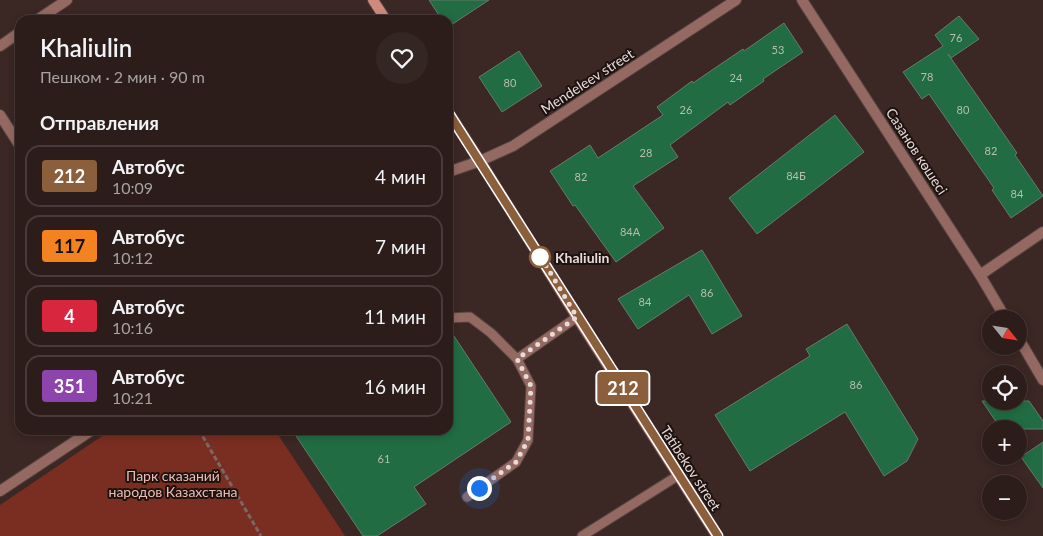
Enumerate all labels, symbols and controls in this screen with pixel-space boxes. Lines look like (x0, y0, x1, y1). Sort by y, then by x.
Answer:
house number: 76 (950, 31, 962, 44)
button: heart (376, 32, 428, 84)
text: Khaliulin (40, 33, 132, 62)
house number: 53 (772, 43, 784, 56)
street label: Mendeleev street (537, 45, 637, 117)
text: Пешком · 2 мин · 90 m (40, 67, 205, 86)
house number: 78 (921, 70, 933, 83)
house number: 24 (730, 71, 743, 84)
house number: 80 (504, 76, 517, 89)
house number: 26 (680, 103, 692, 116)
house number: 80 (957, 103, 970, 116)
street label: Сазанов көшесі (883, 105, 951, 197)
text: Отправления (40, 111, 159, 134)
house number: 82 (985, 144, 997, 157)
house number: 28 (640, 146, 652, 159)
text: Автобус (112, 155, 185, 178)
text: 212 (54, 165, 85, 187)
text: 4 мин (375, 165, 426, 188)
house number: 84Б (786, 169, 806, 182)
house number: 82 (575, 170, 587, 183)
text: 10:09 (112, 178, 153, 197)
house number: 84 (1011, 187, 1024, 200)
text: Автобус (112, 225, 185, 248)
house number: 84А (620, 225, 641, 238)
text: 117 (54, 235, 85, 257)
text: 7 мин (375, 235, 426, 258)
marker: Khaliulin (529, 246, 551, 268)
text: 10:12 (112, 248, 153, 267)
place label: Khaliulin (555, 249, 610, 266)
house number: 86 (701, 286, 713, 299)
text: Автобус (112, 295, 185, 318)
house number: 84 (639, 295, 652, 308)
text: 4 (64, 305, 75, 327)
text: 11 мин (364, 305, 426, 328)
north arrow (982, 310, 1028, 355)
map controls (982, 310, 1027, 520)
text: 10:16 (112, 318, 153, 337)
text: Автобус (112, 365, 185, 388)
button: locate (982, 365, 1027, 410)
line badge: 212 (594, 372, 652, 404)
text: 351 (54, 375, 85, 397)
text: 16 мин (364, 375, 426, 398)
text: 212 (607, 377, 639, 399)
house number: 86 (850, 378, 862, 391)
text: 10:21 (112, 388, 153, 407)
button: + (982, 420, 1027, 465)
street label: Tatibekov street (657, 422, 725, 514)
house number: 61 (378, 452, 390, 465)
park label: Парк сказаний народов Казахстана (109, 467, 238, 500)
button: − (982, 475, 1027, 520)
your location (467, 476, 492, 501)

